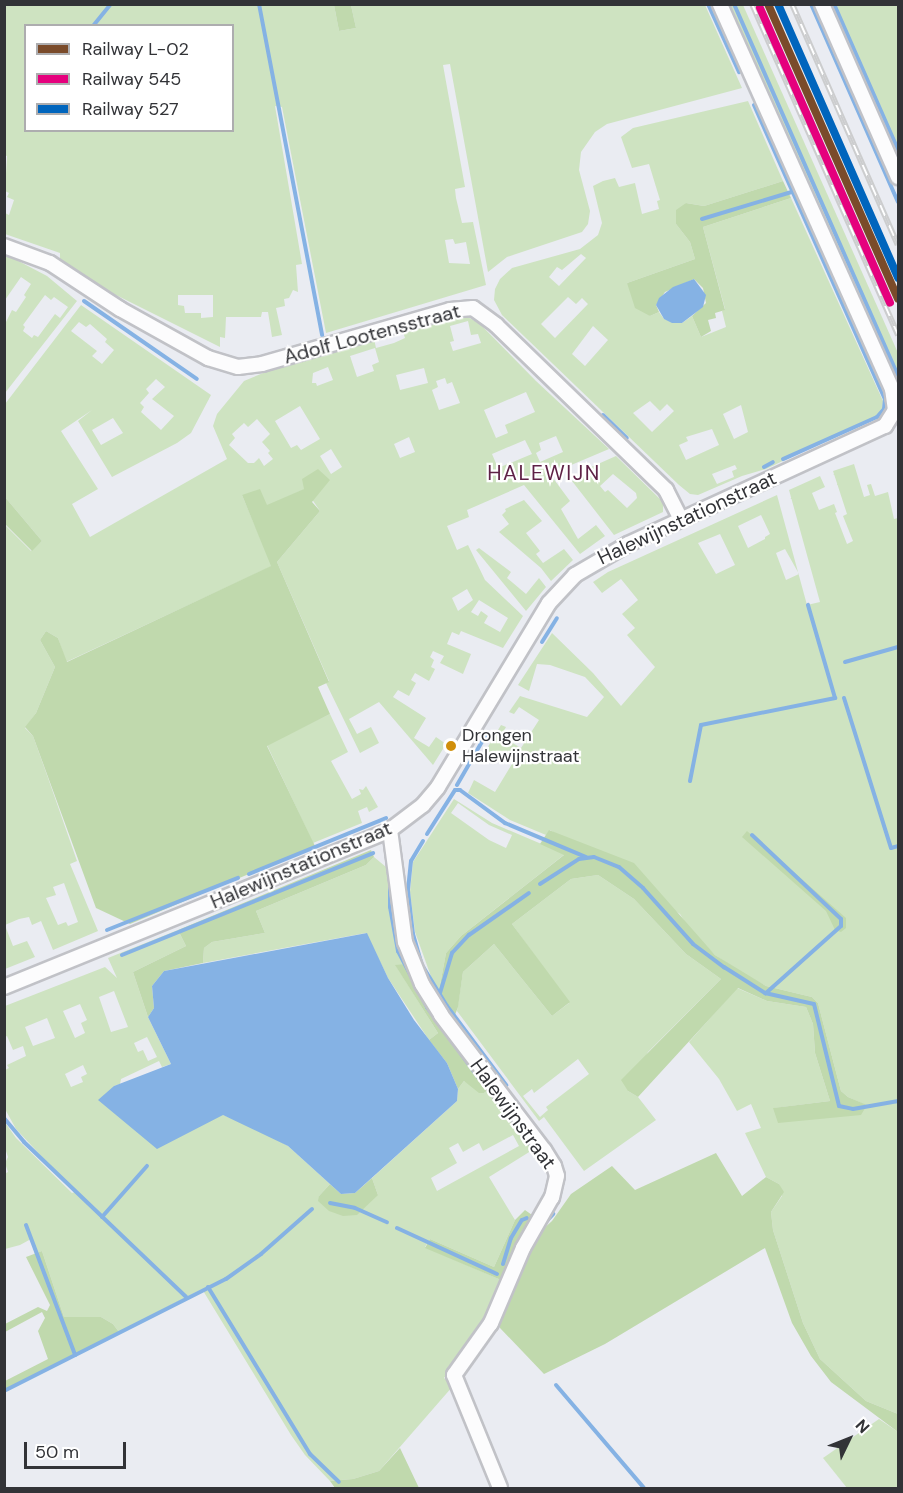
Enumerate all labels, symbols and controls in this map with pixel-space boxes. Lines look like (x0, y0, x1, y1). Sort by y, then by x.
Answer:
legend (24, 24, 234, 132)
text: Railway L-02 (82, 37, 189, 61)
text: Railway 545 (82, 67, 181, 91)
text: Railway 527 (82, 97, 179, 121)
street label: Adolf Lootensstraat (281, 299, 463, 369)
district label: HALEWIJN (487, 460, 601, 486)
street label: Halewijnstationstraat (594, 466, 780, 570)
place label: Drongen Halewijnstraat (462, 725, 579, 768)
marker: Drongen Halewijnstraat (445, 740, 457, 752)
street label: Halewijnstationstraat (207, 816, 395, 914)
street label: Halewijnstraat (465, 1054, 561, 1174)
north arrow (819, 1409, 879, 1469)
text: N (851, 1415, 874, 1438)
scale bar (27, 1430, 129, 1468)
text: 50 m (35, 1440, 79, 1464)

